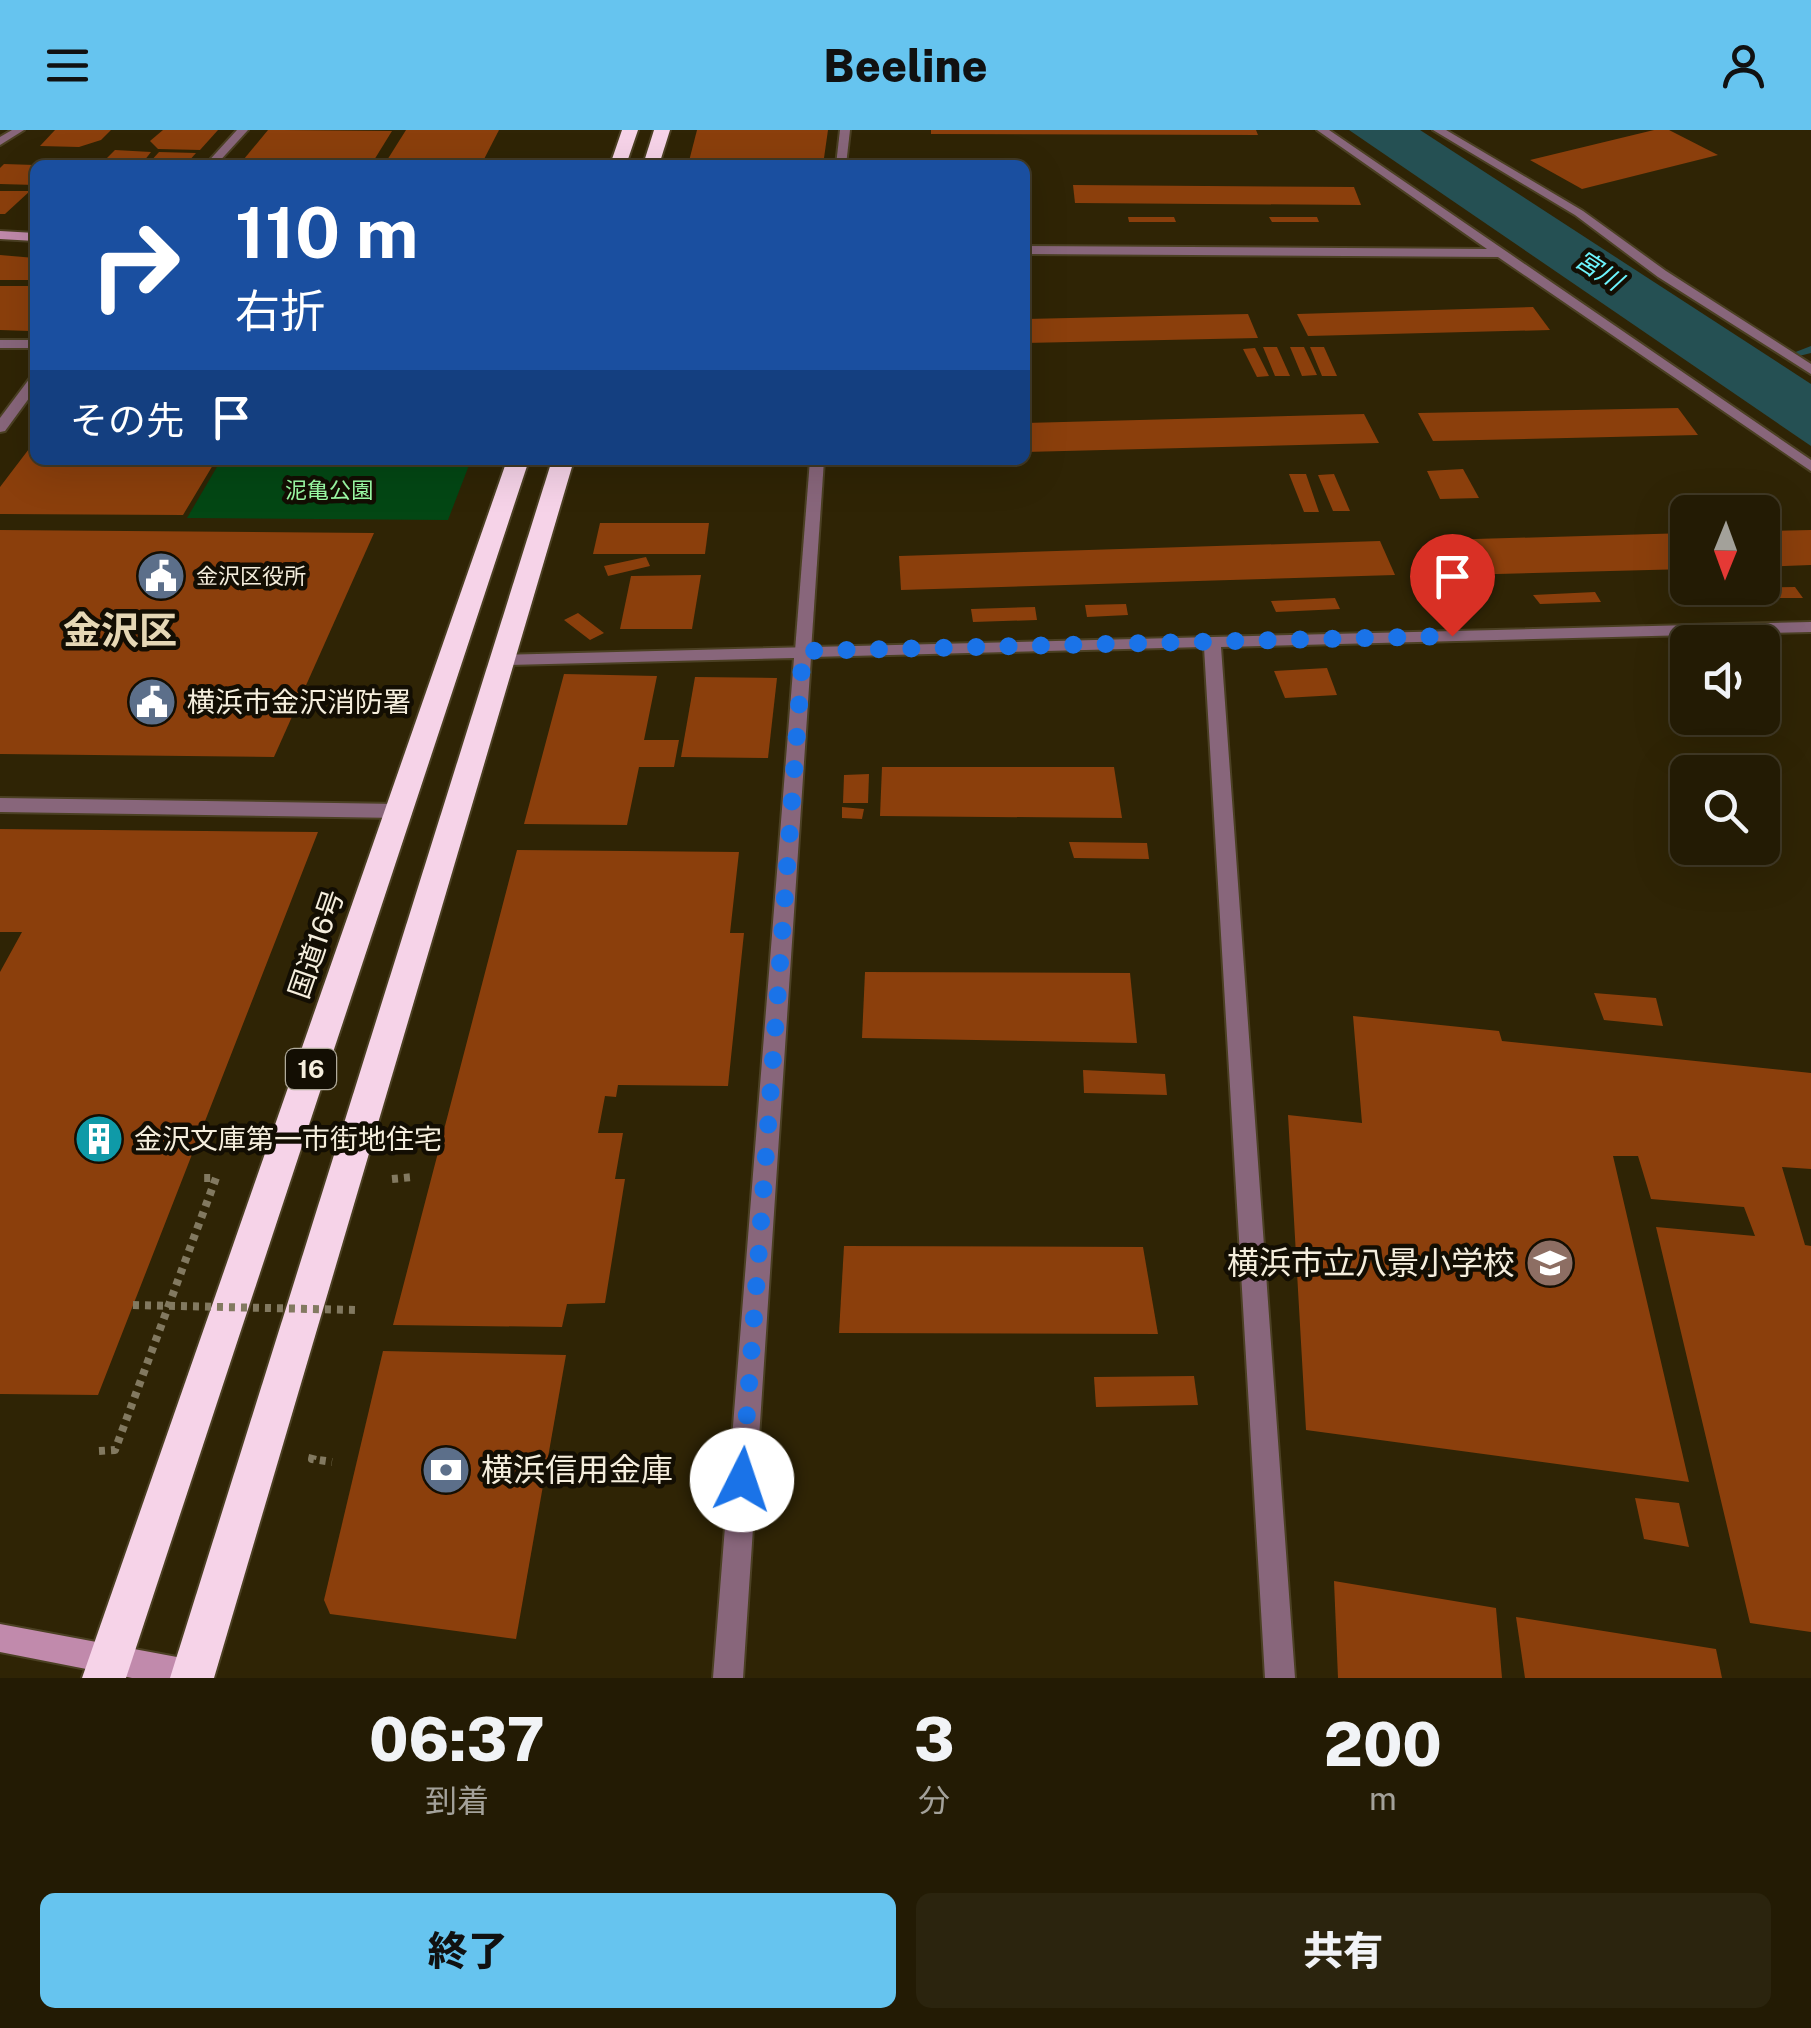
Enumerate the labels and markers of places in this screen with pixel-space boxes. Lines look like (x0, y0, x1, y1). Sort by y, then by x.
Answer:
pin (1410, 534, 1495, 637)
public building icon: 金沢区役所 (135, 550, 187, 602)
place label: 金沢区役所 (196, 563, 306, 589)
public building icon: 横浜市金沢消防署 (126, 676, 178, 728)
place label: 横浜市金沢消防署 (187, 685, 411, 718)
building icon: 金沢文庫第一市街地住宅 (73, 1113, 125, 1165)
place label: 金沢文庫第一市街地住宅 (134, 1122, 442, 1155)
school or university icon: 横浜市立八景小学校 (1524, 1237, 1576, 1289)
place label: 横浜市立八景小学校 (1227, 1244, 1515, 1281)
bank icon: 横浜信用金庫 (420, 1444, 472, 1496)
place label: 横浜信用金庫 (481, 1451, 673, 1488)

